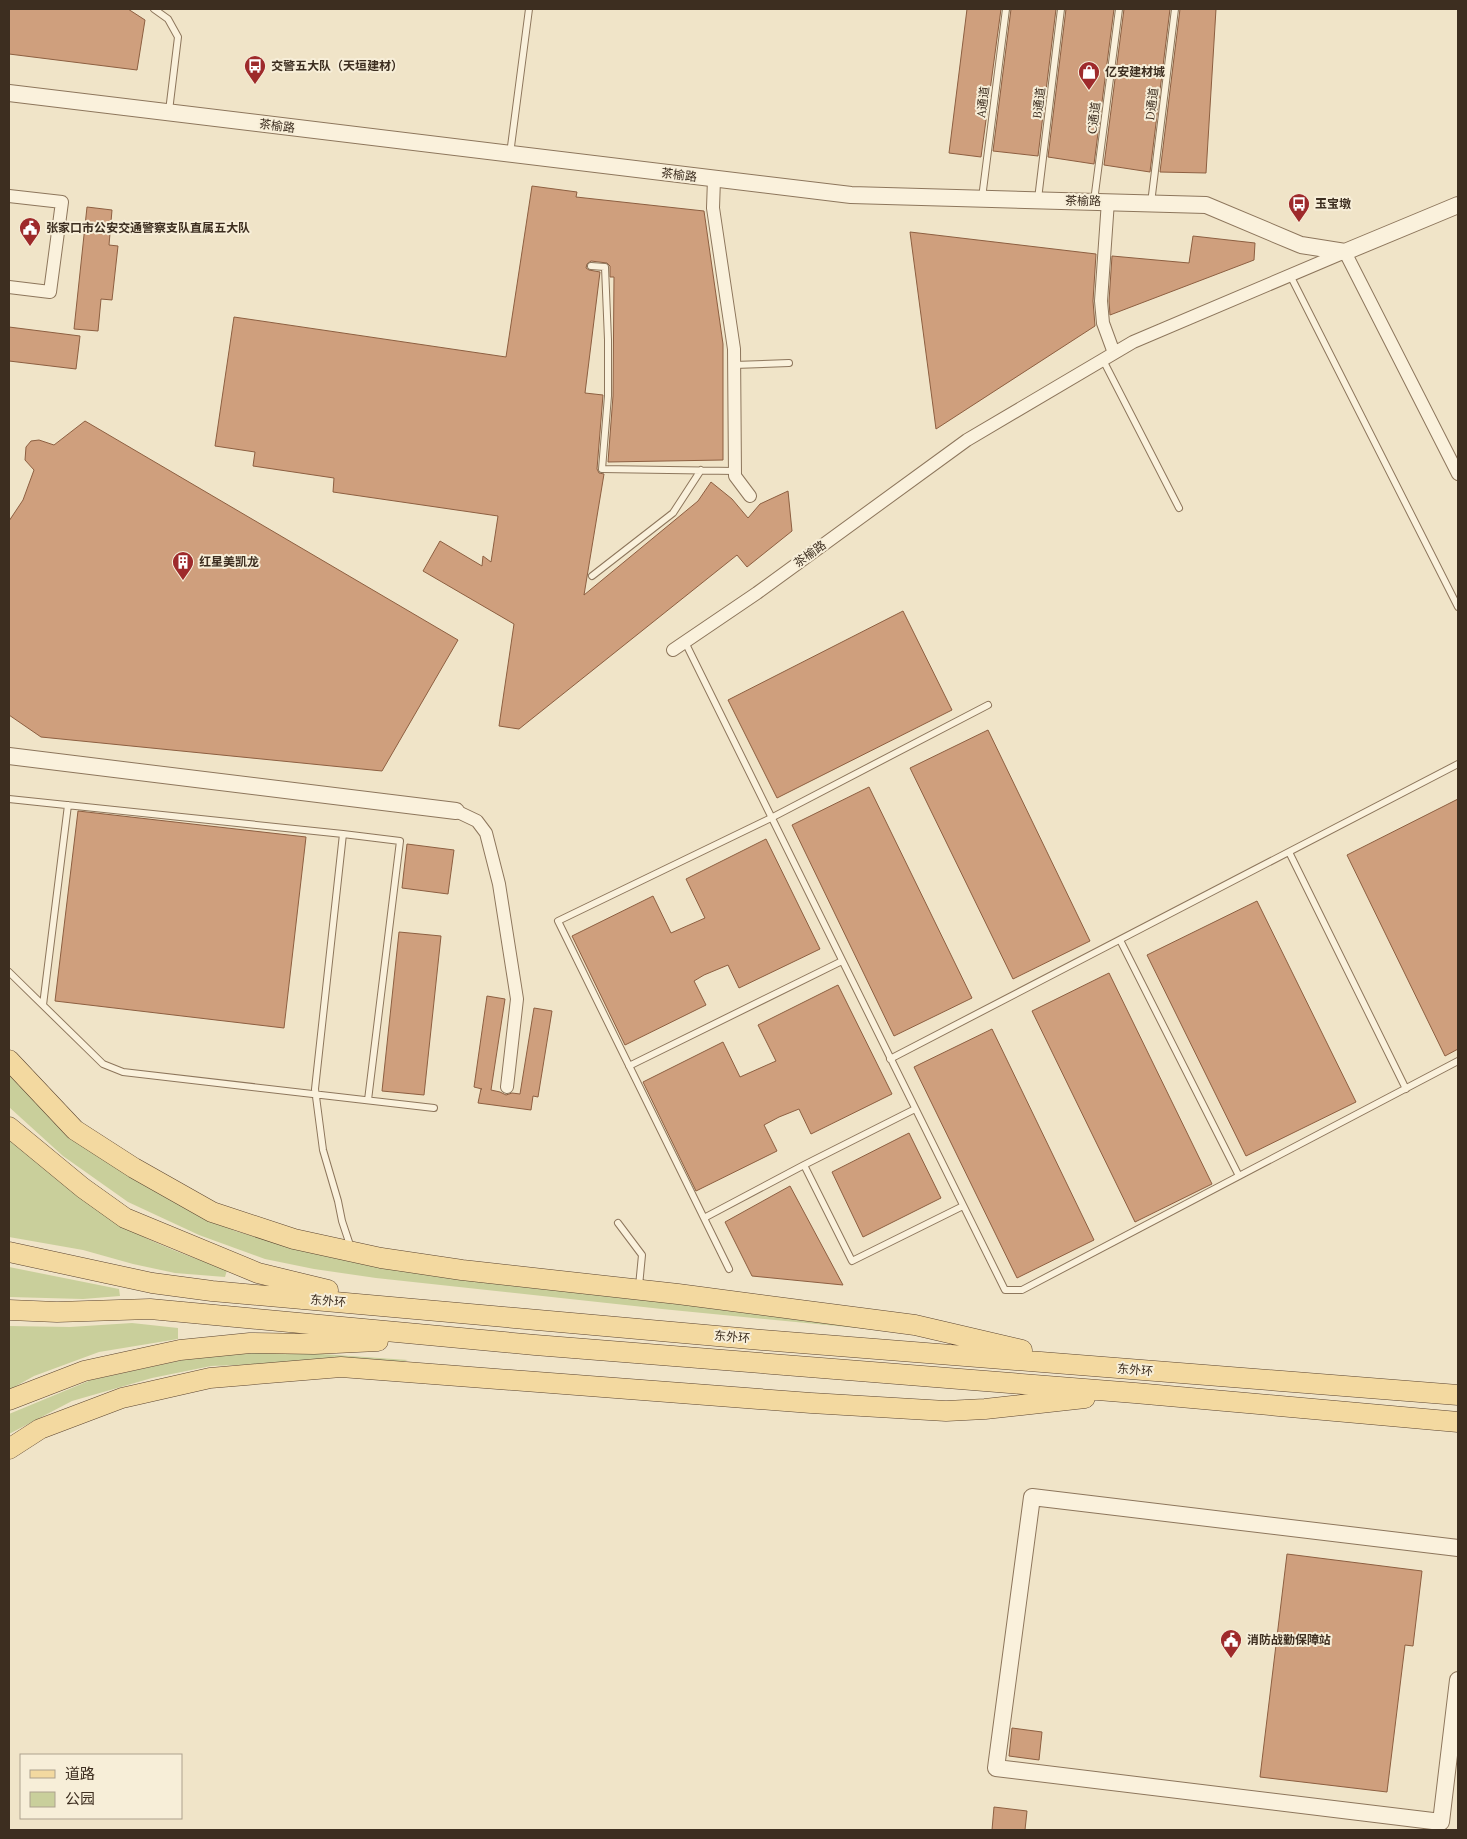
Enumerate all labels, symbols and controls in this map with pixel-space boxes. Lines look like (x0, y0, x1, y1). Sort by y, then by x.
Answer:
bus stop icon: 交警五大队（天垣建材） (243, 54, 267, 85)
place label: 交警五大队（天垣建材） (271, 58, 403, 73)
shop icon: 亿安建材城 (1077, 60, 1101, 91)
place label: 亿安建材城 (1105, 64, 1165, 79)
street label: A通道 (973, 85, 992, 119)
street label: B通道 (1029, 86, 1048, 119)
street label: D通道 (1142, 87, 1161, 121)
street label: C通道 (1084, 101, 1103, 135)
street label: 茶榆路 (258, 116, 296, 135)
street label: 茶榆路 (660, 165, 698, 184)
bus stop icon: 玉宝墩 (1287, 192, 1311, 223)
street label: 茶榆路 (1065, 193, 1101, 208)
place label: 玉宝墩 (1315, 196, 1351, 211)
public building icon: 张家口市公安交通警察支队直属五大队 (18, 216, 42, 247)
place label: 张家口市公安交通警察支队直属五大队 (46, 220, 250, 235)
street label: 茶榆路 (791, 537, 829, 570)
building icon: 红星美凯龙 (171, 550, 195, 581)
place label: 红星美凯龙 (199, 554, 259, 569)
street label: 东外环 (309, 1291, 347, 1310)
street label: 东外环 (713, 1327, 751, 1346)
street label: 东外环 (1116, 1360, 1154, 1379)
public building icon: 消防战勤保障站 (1219, 1628, 1243, 1659)
place label: 消防战勤保障站 (1247, 1632, 1331, 1647)
legend (20, 1754, 182, 1819)
text: 道路 (65, 1764, 95, 1783)
text: 公园 (65, 1789, 95, 1808)

